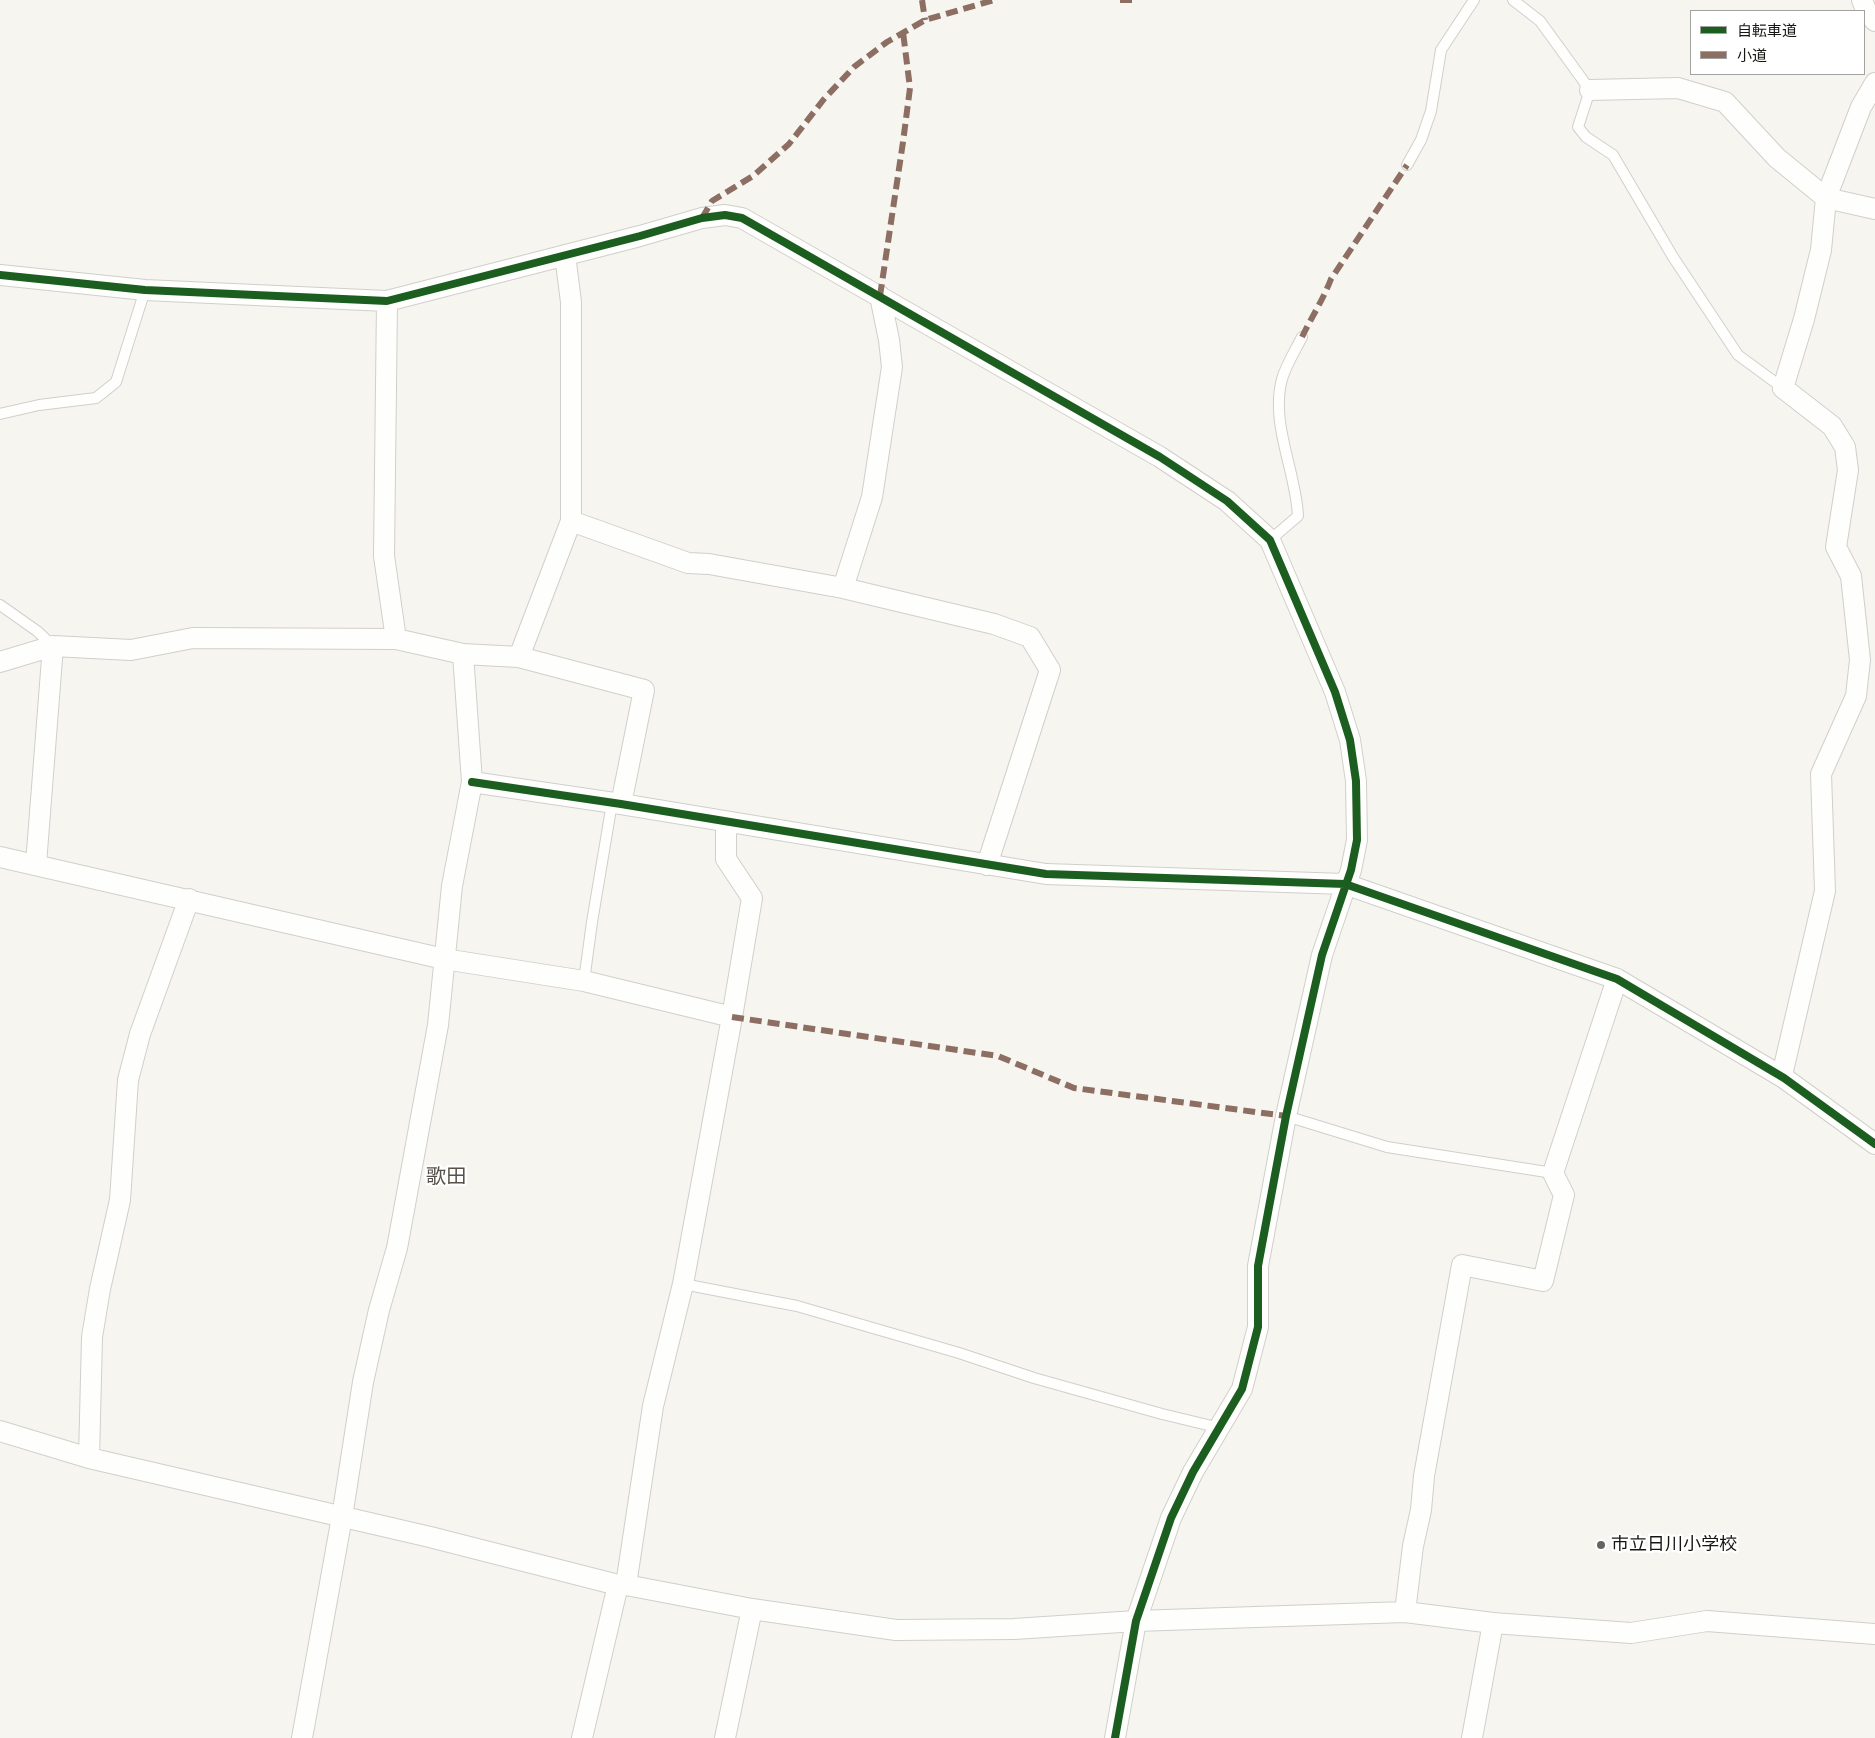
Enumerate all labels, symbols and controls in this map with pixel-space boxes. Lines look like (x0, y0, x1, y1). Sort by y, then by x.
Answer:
legend (1690, 10, 1865, 75)
text: 自転車道 (1737, 21, 1797, 41)
text: 小道 (1737, 46, 1767, 66)
district label: 歌田 (426, 1166, 466, 1190)
place label: 市立日川小学校 (1611, 1534, 1737, 1556)
marker: 市立日川小学校 (1595, 1539, 1607, 1551)

